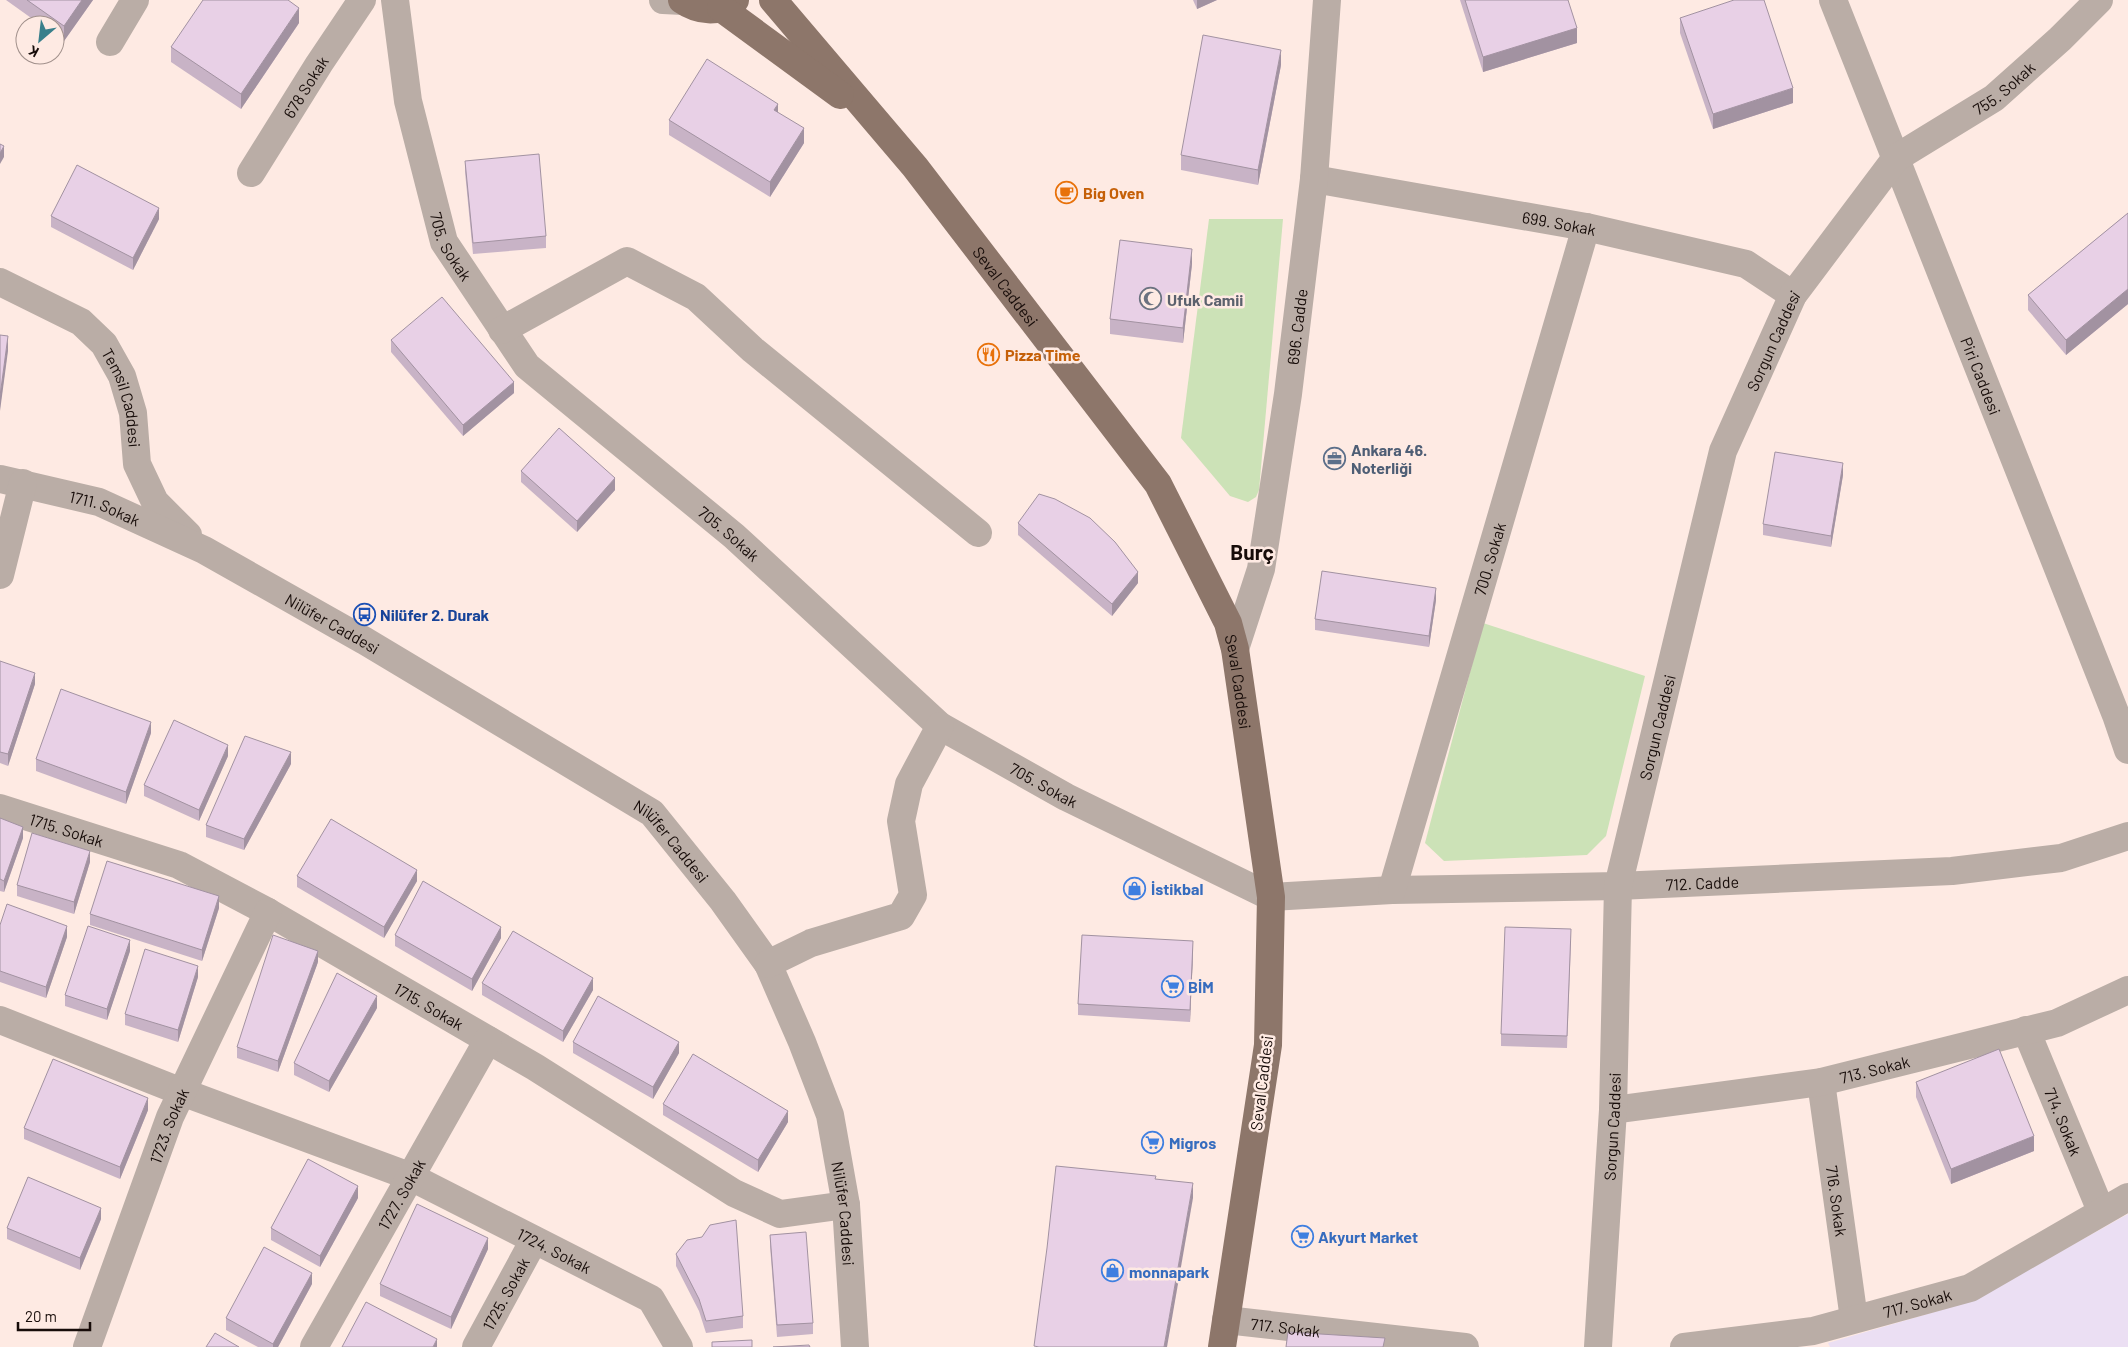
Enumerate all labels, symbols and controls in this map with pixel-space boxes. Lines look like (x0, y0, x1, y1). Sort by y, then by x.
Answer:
north arrow (15, 15, 65, 65)
text: K (26, 42, 42, 61)
street label: 678 Sokak (279, 52, 332, 121)
street label: 755. Sokak (1969, 57, 2038, 118)
cafe icon: Big Oven (1055, 180, 1079, 204)
place label: Big Oven (1083, 183, 1144, 202)
street label: 699. Sokak (1521, 206, 1598, 239)
street label: 705. Sokak (427, 210, 476, 284)
street label: Seval Caddesi (969, 242, 1043, 330)
street label: Sorgun Caddesi (1742, 286, 1803, 394)
mosque icon: Ufuk Camii (1139, 287, 1163, 311)
street label: 696. Cadde (1282, 288, 1310, 366)
place label: Ufuk Camii (1167, 290, 1243, 309)
street label: Piri Caddesi (1958, 334, 2006, 417)
restaurant icon: Pizza Time (977, 342, 1001, 366)
street label: Temsil Caddesi (99, 344, 145, 448)
place label: Pizza Time (1005, 345, 1081, 364)
place label: Ankara 46. Noterliği (1351, 440, 1427, 477)
office icon: Ankara 46. Noterliği (1323, 446, 1347, 470)
street label: 1711. Sokak (68, 486, 143, 529)
street label: 705. Sokak (695, 502, 764, 565)
street label: 700. Sokak (1469, 520, 1509, 598)
district label: Burç (1230, 539, 1274, 564)
street label: Nilüfer Caddesi (282, 589, 383, 657)
bus stop icon: Nilüfer 2. Durak (352, 602, 376, 626)
place label: Nilüfer 2. Durak (380, 605, 490, 624)
street label: Seval Caddesi (1222, 632, 1256, 730)
street label: Sorgun Caddesi (1634, 672, 1678, 782)
street label: 705. Sokak (1007, 758, 1081, 811)
street label: Nilüfer Caddesi (631, 795, 713, 886)
street label: 1715. Sokak (27, 809, 106, 850)
street label: 712. Cadde (1665, 871, 1739, 893)
shop icon: İstikbal (1123, 876, 1147, 900)
place label: İstikbal (1151, 879, 1203, 898)
supermarket icon: BİM (1160, 974, 1184, 998)
place label: BİM (1188, 977, 1214, 996)
street label: 1715. Sokak (391, 978, 467, 1033)
street label: Seval Caddesi (1246, 1034, 1276, 1132)
street label: 713. Sokak (1838, 1051, 1911, 1086)
street label: Sorgun Caddesi (1599, 1072, 1623, 1181)
street label: 1723. Sokak (145, 1085, 192, 1166)
street label: 714. Sokak (2041, 1085, 2086, 1158)
supermarket icon: Migros (1141, 1130, 1165, 1154)
place label: Migros (1169, 1133, 1216, 1152)
street label: 1727. Sokak (373, 1155, 428, 1233)
street label: Nilüfer Caddesi (829, 1160, 859, 1266)
street label: 716. Sokak (1823, 1164, 1852, 1237)
street label: 1724. Sokak (514, 1223, 595, 1277)
supermarket icon: Akyurt Market (1290, 1224, 1314, 1248)
place label: Akyurt Market (1318, 1227, 1418, 1246)
street label: 1725. Sokak (478, 1254, 532, 1333)
shop icon: monnapark (1101, 1259, 1125, 1283)
place label: monnapark (1129, 1262, 1210, 1281)
street label: 717. Sokak (1881, 1284, 1953, 1321)
scale bar (18, 1300, 90, 1332)
text: 20 m (25, 1307, 57, 1325)
street label: 717. Sokak (1250, 1313, 1321, 1340)

